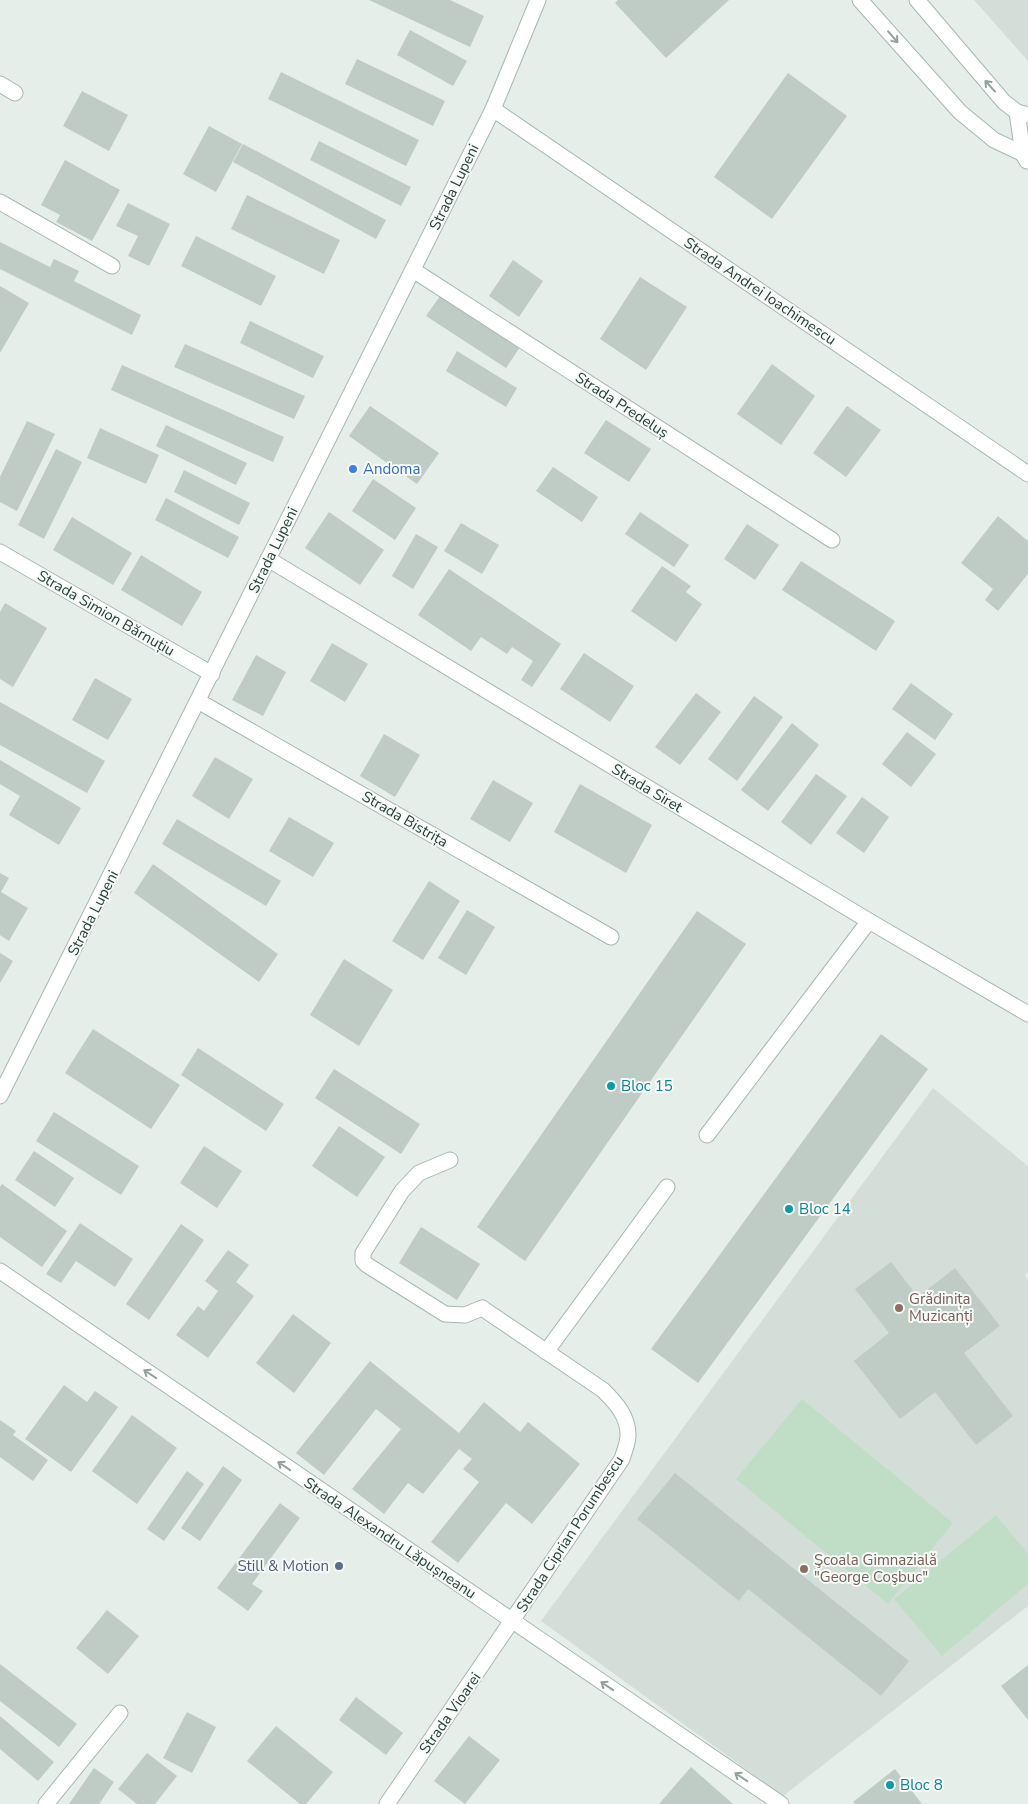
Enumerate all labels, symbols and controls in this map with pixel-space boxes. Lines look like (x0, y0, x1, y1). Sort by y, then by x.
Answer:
one-way arrow (887, 30, 898, 43)
one-way arrow (984, 80, 996, 93)
street label: Strada Lupeni (425, 141, 483, 233)
street label: Strada Andrei Ioachimescu (680, 233, 840, 349)
street label: Strada Predeluș (571, 367, 673, 443)
place label: Andoma (363, 459, 420, 479)
marker: Andoma (347, 463, 359, 475)
street label: Strada Lupeni (244, 504, 302, 596)
street label: Strada Simion Bărnuțiu (34, 565, 178, 661)
street label: Strada Siret (608, 759, 687, 817)
street label: Strada Bistrița (358, 786, 452, 852)
street label: Strada Lupeni (63, 867, 123, 959)
place label: Bloc 15 (621, 1076, 673, 1096)
marker: Bloc 15 (605, 1080, 617, 1092)
place label: Bloc 14 (799, 1199, 851, 1219)
marker: Bloc 14 (783, 1203, 795, 1215)
place label: Grădinița Muzicanți (909, 1289, 973, 1326)
marker: Grădinița Muzicanți (893, 1302, 905, 1314)
one-way arrow (144, 1369, 158, 1379)
street label: Strada Ciprian Porumbescu (512, 1452, 628, 1616)
one-way arrow (278, 1461, 292, 1471)
street label: Strada Alexandru Lăpușneanu (300, 1473, 480, 1603)
place label: Şcoala Gimnazială "George Coşbuc" (814, 1550, 937, 1587)
place label: Still & Motion (237, 1556, 329, 1576)
marker: Still & Motion (333, 1560, 345, 1572)
marker: Şcoala Gimnazială "George Coşbuc" (798, 1563, 810, 1575)
street label: Strada Vioarei (415, 1668, 485, 1758)
one-way arrow (600, 1680, 614, 1690)
one-way arrow (734, 1772, 748, 1782)
place label: Bloc 8 (900, 1775, 943, 1795)
marker: Bloc 8 (884, 1779, 896, 1791)

